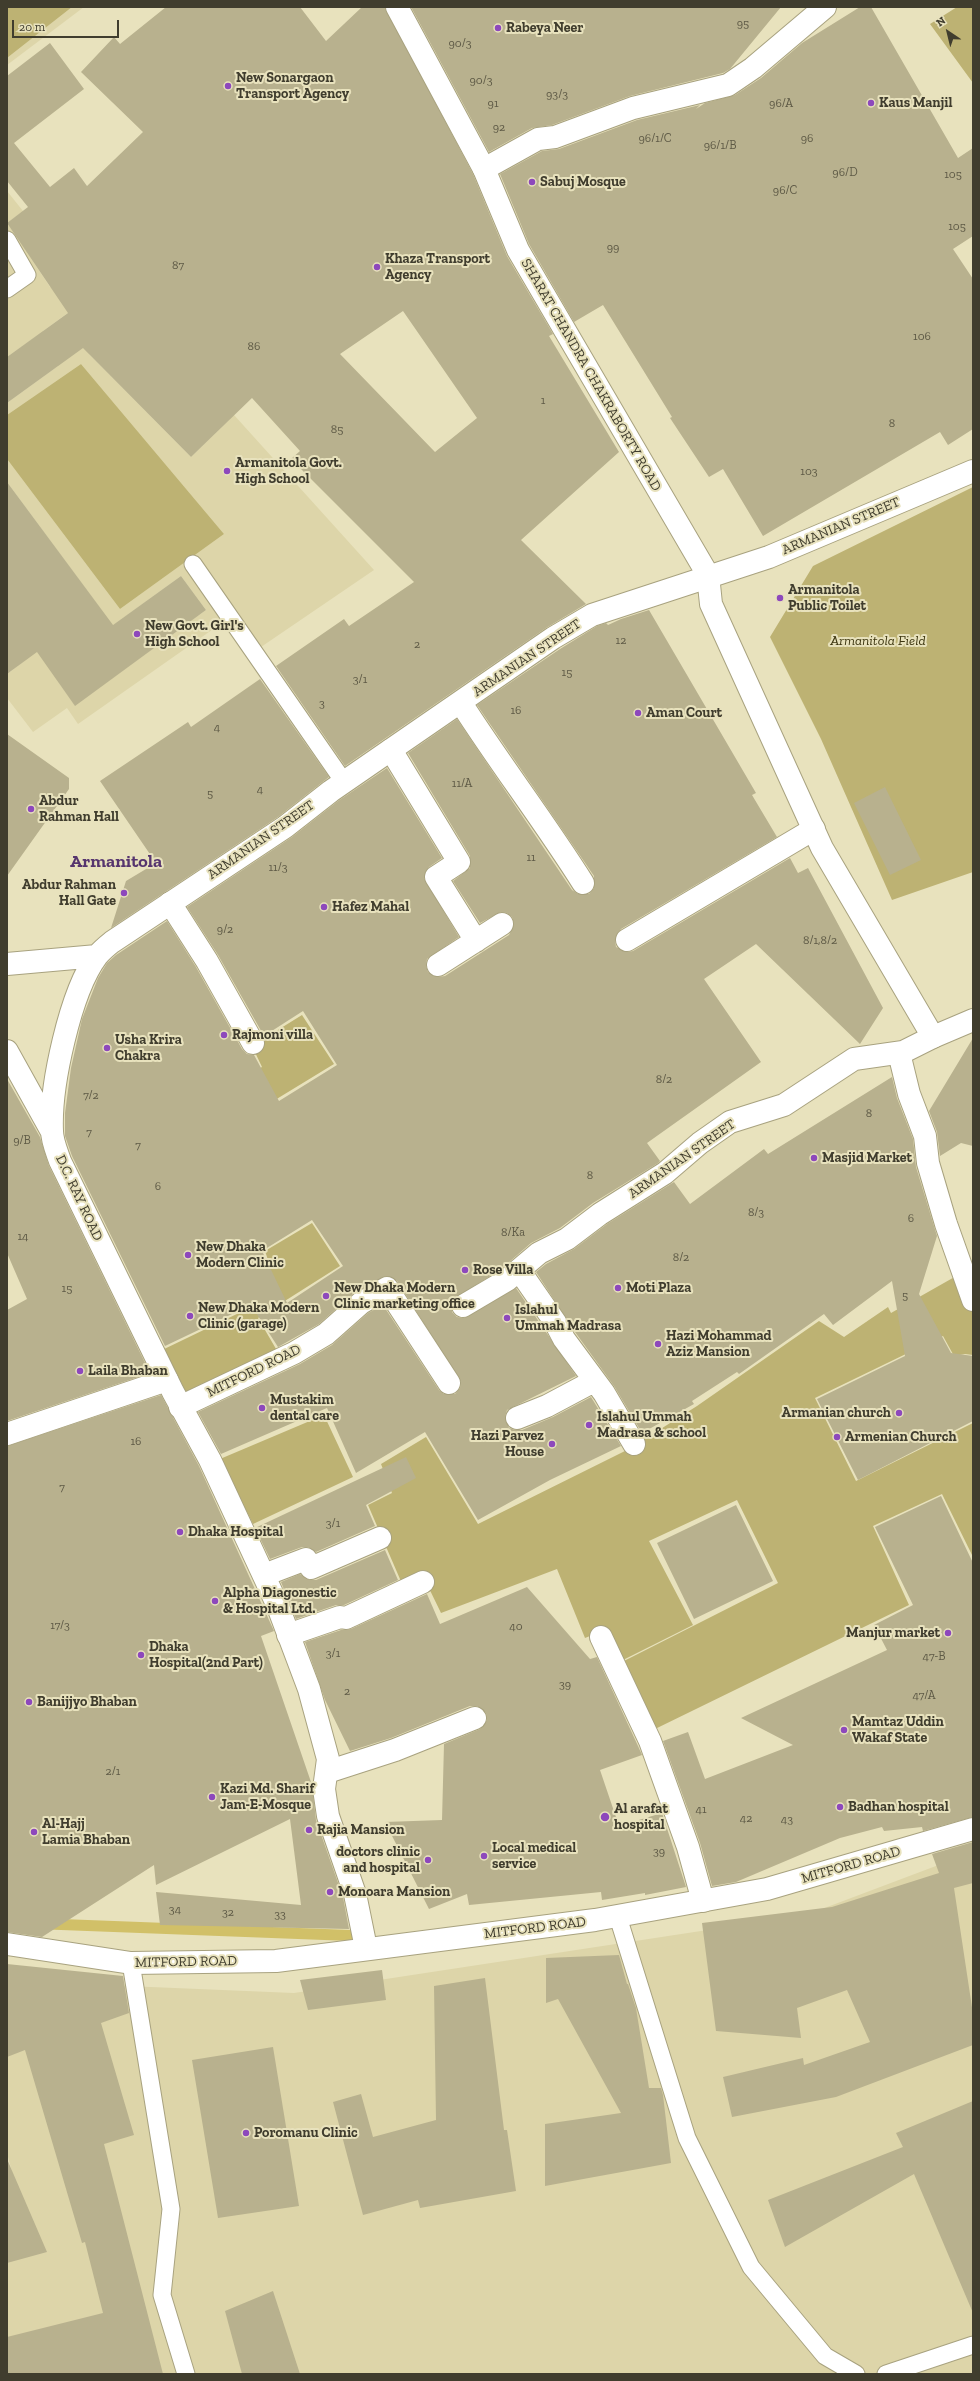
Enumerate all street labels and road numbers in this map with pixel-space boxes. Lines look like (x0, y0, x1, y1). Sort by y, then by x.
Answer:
street label: SHARAT CHANDRA CHAKRABORTY ROAD (517, 256, 665, 494)
street label: ARMANIAN STREET (780, 494, 902, 558)
street label: ARMANIAN STREET (470, 616, 584, 700)
street label: ARMANIAN STREET (204, 797, 318, 883)
street label: ARMANIAN STREET (625, 1116, 739, 1202)
street label: D.C. RAY ROAD (52, 1152, 106, 1244)
street label: MITFORD ROAD (204, 1341, 304, 1401)
street label: MITFORD ROAD (800, 1843, 902, 1887)
street label: MITFORD ROAD (483, 1913, 587, 1943)
street label: MITFORD ROAD (135, 1953, 237, 1971)

